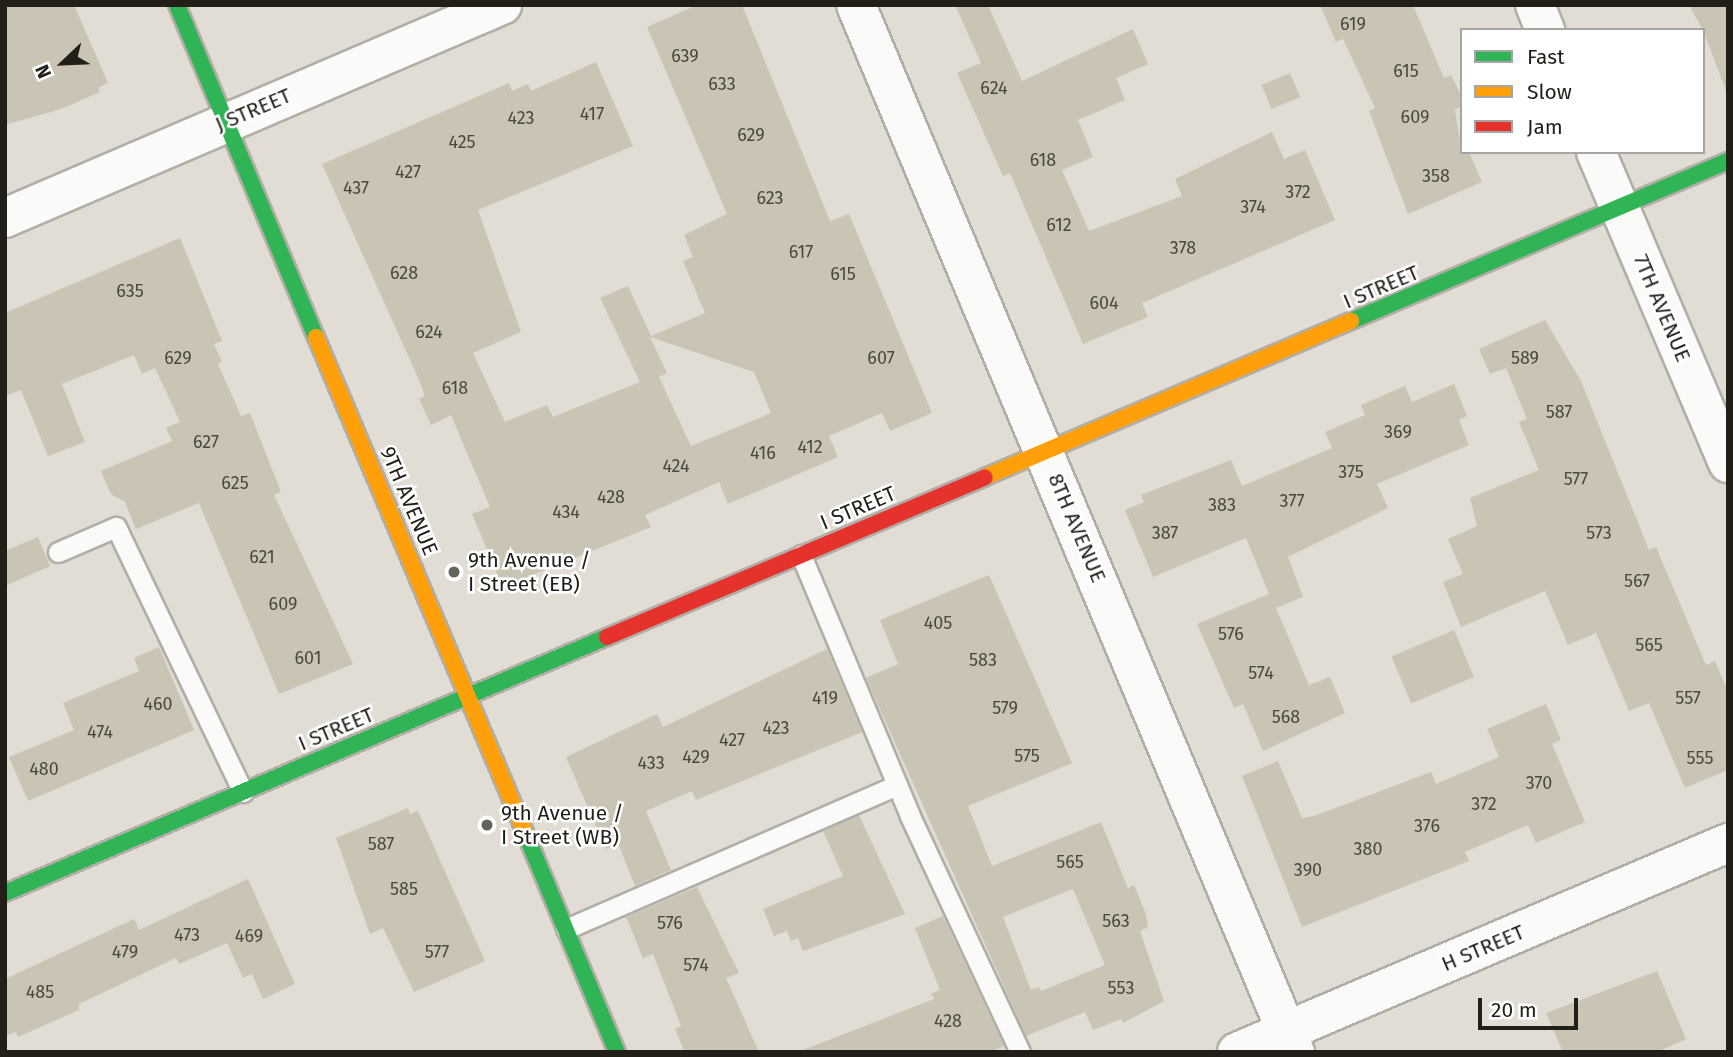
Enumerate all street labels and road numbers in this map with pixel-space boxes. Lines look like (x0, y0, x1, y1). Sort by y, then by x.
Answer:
street label: J STREET (211, 83, 295, 137)
street label: 7TH AVENUE (1628, 251, 1696, 365)
street label: I STREET (1339, 260, 1423, 314)
street label: 9TH AVENUE (375, 443, 443, 559)
street label: 8TH AVENUE (1043, 470, 1111, 586)
street label: I STREET (816, 481, 900, 535)
street label: I STREET (294, 702, 378, 756)
street label: H STREET (1438, 919, 1528, 977)

